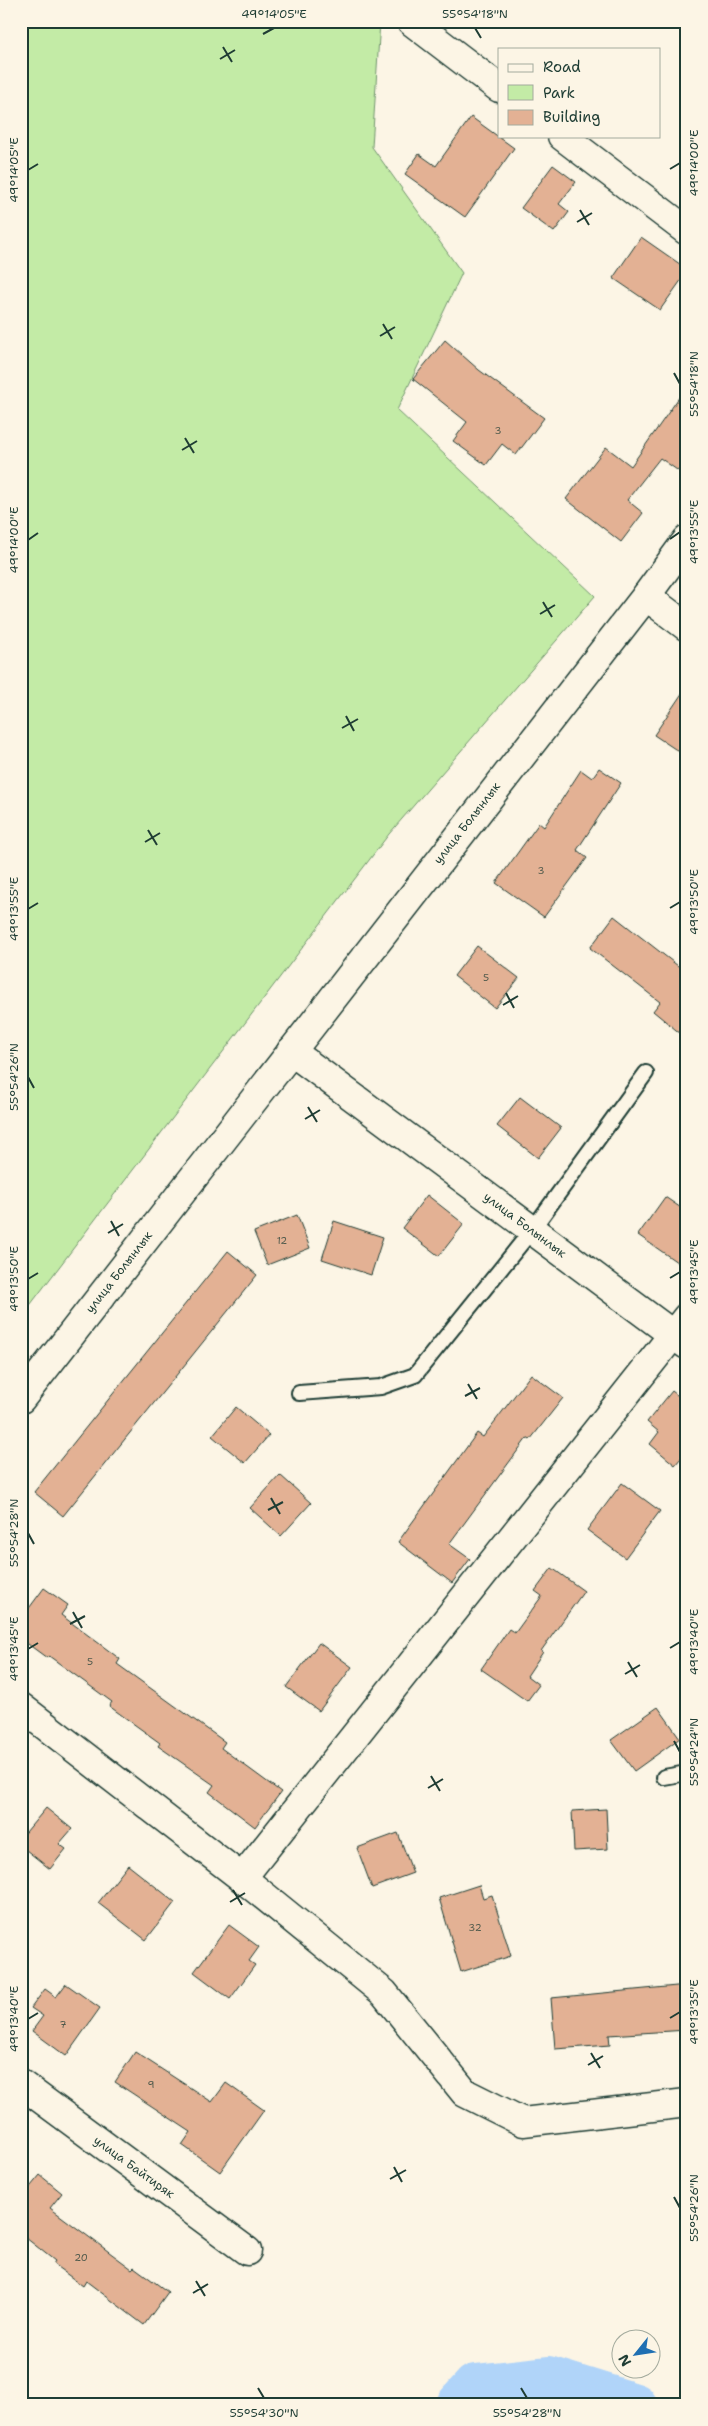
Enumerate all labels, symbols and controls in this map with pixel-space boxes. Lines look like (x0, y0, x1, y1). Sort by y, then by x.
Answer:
text: 49°14'05"E (241, 6, 307, 22)
text: 55°54'18"N (442, 6, 508, 22)
legend (498, 48, 660, 138)
text: Road (543, 57, 581, 77)
text: Park (543, 83, 575, 103)
text: Building (543, 107, 600, 127)
text: 49°14'00"E (686, 130, 702, 196)
text: 49°14'05"E (6, 137, 22, 203)
text: 55°54'18"N (686, 351, 702, 417)
house number: 3 (495, 424, 502, 437)
text: 49°13'55"E (686, 500, 702, 564)
text: 49°14'00"E (6, 507, 22, 573)
street label: улица Болынлык (430, 778, 504, 867)
house number: 3 (538, 864, 545, 877)
text: 49°13'50"E (686, 869, 702, 935)
text: 49°13'55"E (6, 877, 22, 941)
house number: 5 (483, 971, 489, 984)
text: 55°54'26"N (6, 1043, 22, 1111)
street label: улица Болынлык (480, 1189, 570, 1262)
street label: улица Болынлык (82, 1227, 156, 1316)
house number: 12 (277, 1234, 287, 1247)
text: 49°13'45"E (686, 1239, 702, 1305)
text: 49°13'50"E (6, 1246, 22, 1312)
text: 55°54'28"N (6, 1499, 22, 1567)
text: 49°13'40"E (686, 1609, 702, 1675)
text: 49°13'45"E (6, 1616, 22, 1682)
house number: 5 (87, 1655, 93, 1668)
text: 55°54'24"N (686, 1718, 702, 1786)
house number: 32 (468, 1921, 482, 1934)
text: 49°13'35"E (686, 1979, 702, 2045)
text: 49°13'40"E (6, 1986, 22, 2052)
house number: 7 (60, 2018, 67, 2031)
house number: 9 (148, 2078, 155, 2091)
street label: улица Байтиряк (90, 2132, 178, 2202)
text: 55°54'26"N (686, 2174, 702, 2242)
house number: 20 (74, 2251, 88, 2264)
north arrow (610, 2328, 660, 2378)
text: N (614, 2351, 635, 2370)
text: 55°54'30"N (229, 2405, 299, 2421)
text: 55°54'28"N (493, 2405, 561, 2421)

